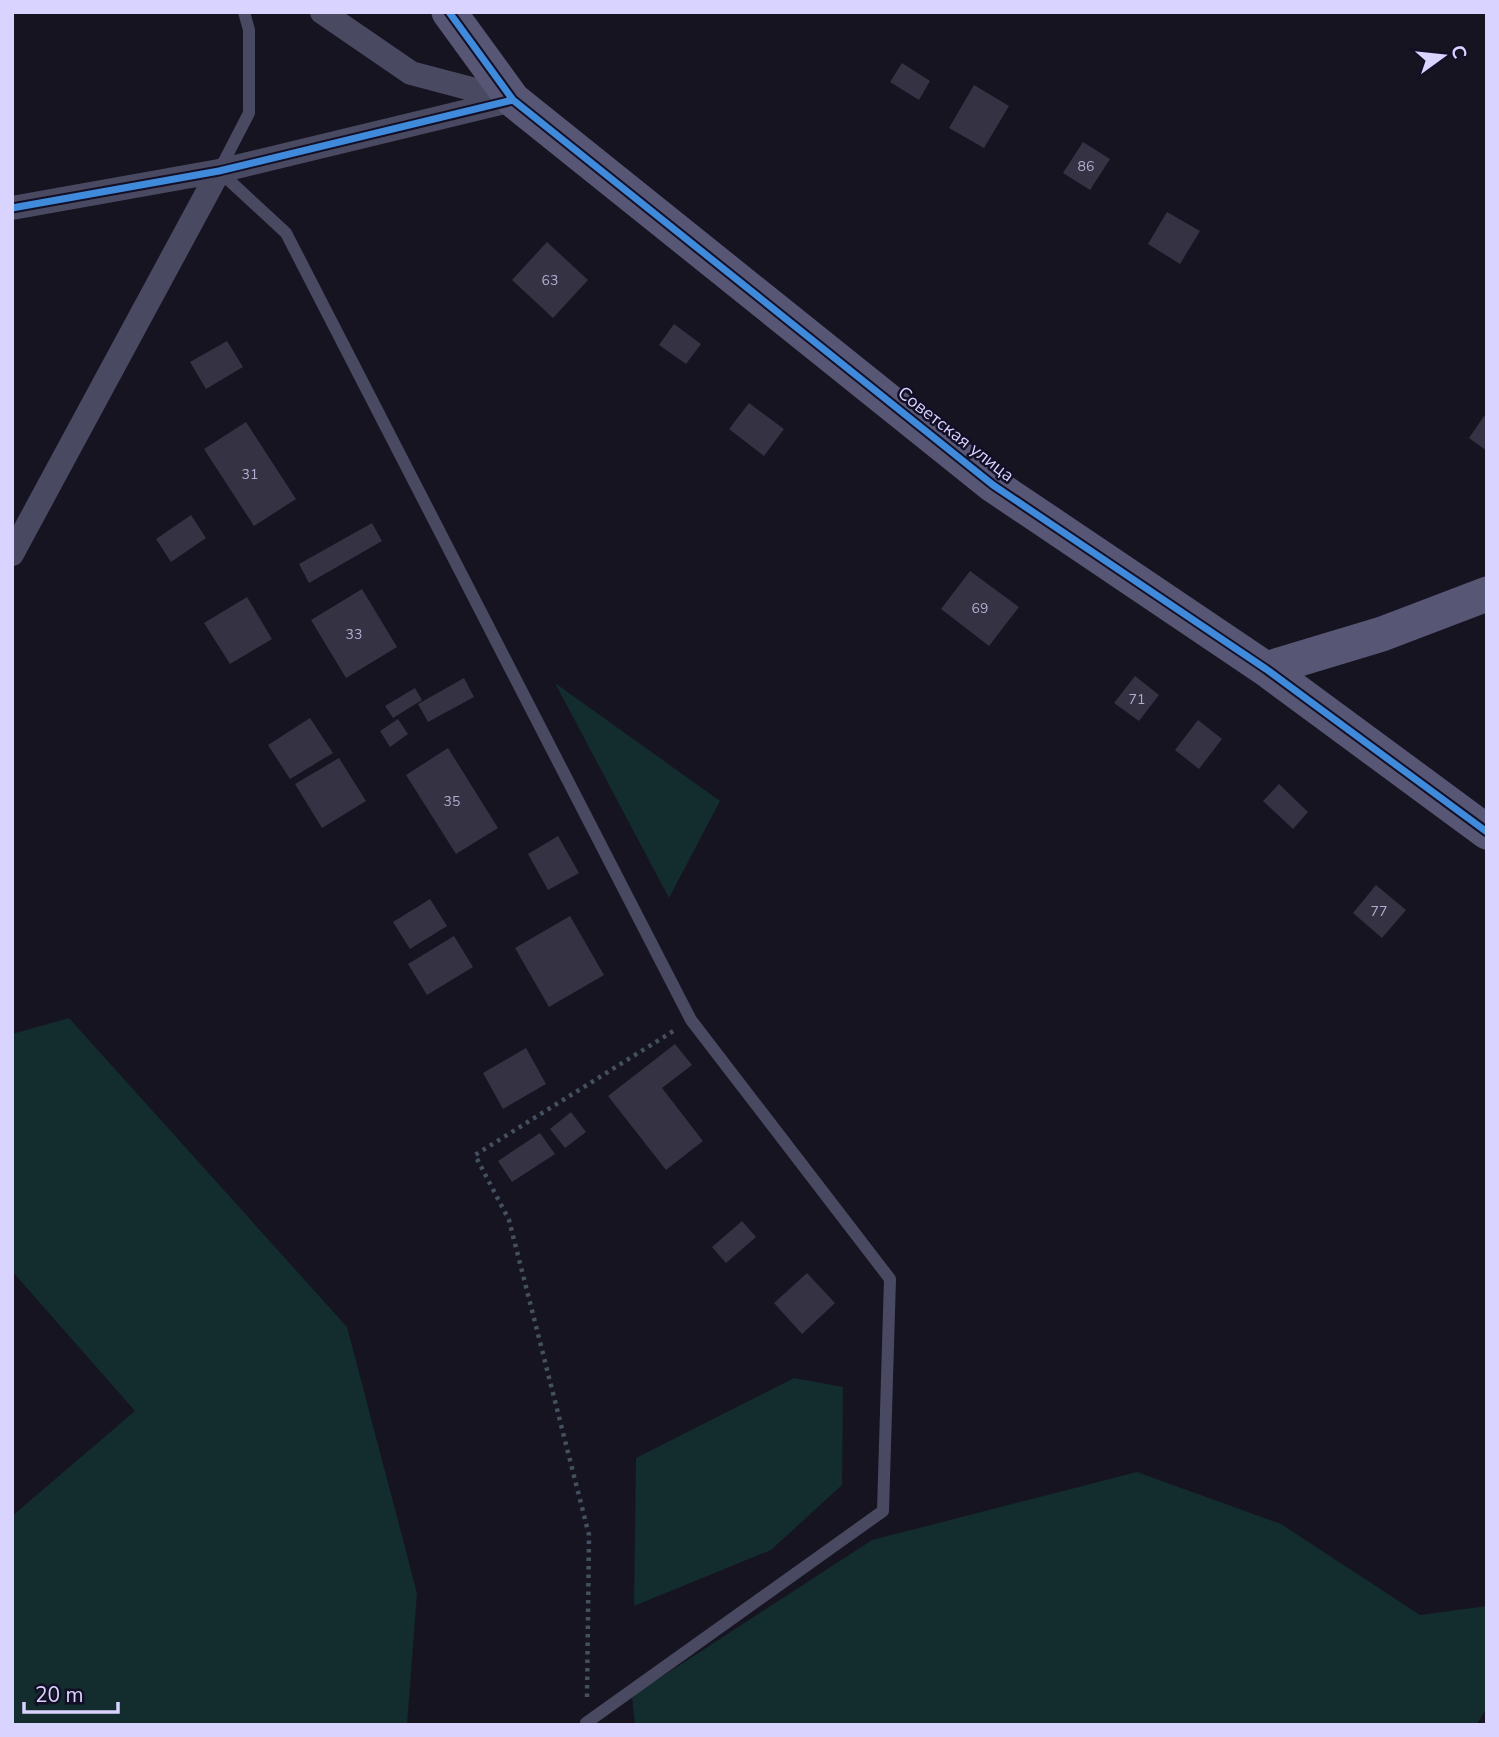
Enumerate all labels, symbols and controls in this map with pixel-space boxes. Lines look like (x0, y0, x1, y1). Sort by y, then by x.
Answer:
north arrow (1408, 21, 1478, 91)
text: С (1444, 42, 1473, 62)
house number: 86 (1078, 157, 1094, 176)
house number: 63 (542, 271, 558, 290)
street label: Советская улица (893, 381, 1019, 487)
house number: 31 (242, 465, 258, 484)
house number: 69 (972, 599, 988, 618)
house number: 33 (346, 625, 362, 644)
house number: 71 (1129, 690, 1145, 709)
house number: 35 (444, 792, 460, 811)
house number: 77 (1371, 902, 1387, 921)
scale bar (24, 1670, 119, 1714)
text: 20 m (35, 1681, 84, 1709)

